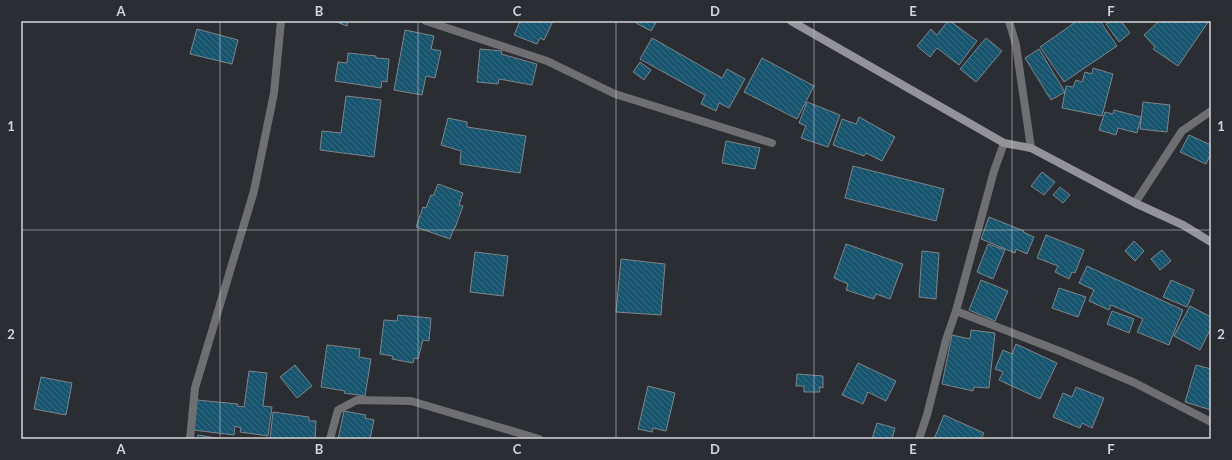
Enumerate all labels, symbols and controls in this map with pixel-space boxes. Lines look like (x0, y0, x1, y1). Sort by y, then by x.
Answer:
text: A (115, 3, 126, 19)
text: B (315, 3, 324, 19)
text: C (513, 3, 522, 19)
text: D (710, 3, 720, 19)
text: E (909, 3, 917, 19)
text: F (1107, 3, 1115, 19)
text: 1 (7, 118, 15, 134)
text: 1 (1217, 118, 1225, 134)
text: 2 (7, 326, 15, 342)
text: 2 (1217, 326, 1225, 342)
text: A (115, 441, 126, 457)
text: B (315, 441, 324, 457)
text: C (513, 441, 522, 457)
text: D (710, 441, 720, 457)
text: E (909, 441, 917, 457)
text: F (1107, 441, 1115, 457)

